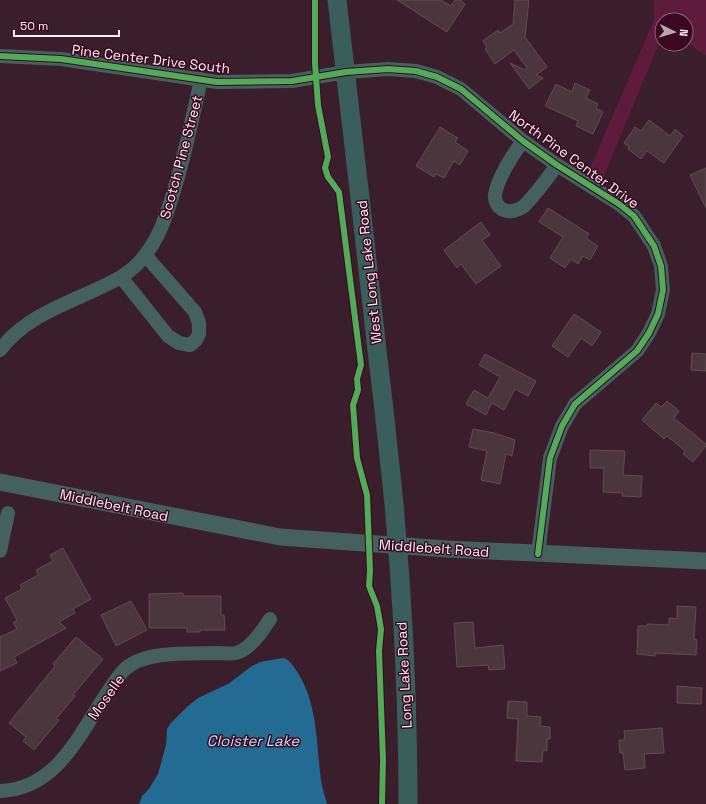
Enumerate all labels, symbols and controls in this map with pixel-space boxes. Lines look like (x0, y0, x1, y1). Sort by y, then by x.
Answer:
scale bar (14, 12, 119, 38)
north arrow (654, 12, 694, 52)
text: 50 m (20, 18, 48, 34)
text: N (677, 29, 691, 37)
street label: Pine Center Drive South (71, 40, 231, 78)
street label: Scotch Pine Street (156, 93, 206, 221)
street label: North Pine Center Drive (505, 106, 643, 212)
street label: West Long Lake Road (353, 199, 385, 345)
street label: Middlebelt Road (58, 485, 170, 525)
street label: Middlebelt Road (378, 535, 490, 561)
street label: Long Lake Road (392, 621, 416, 729)
street label: Moselle (84, 671, 128, 723)
water label: Cloister Lake (207, 731, 300, 750)

